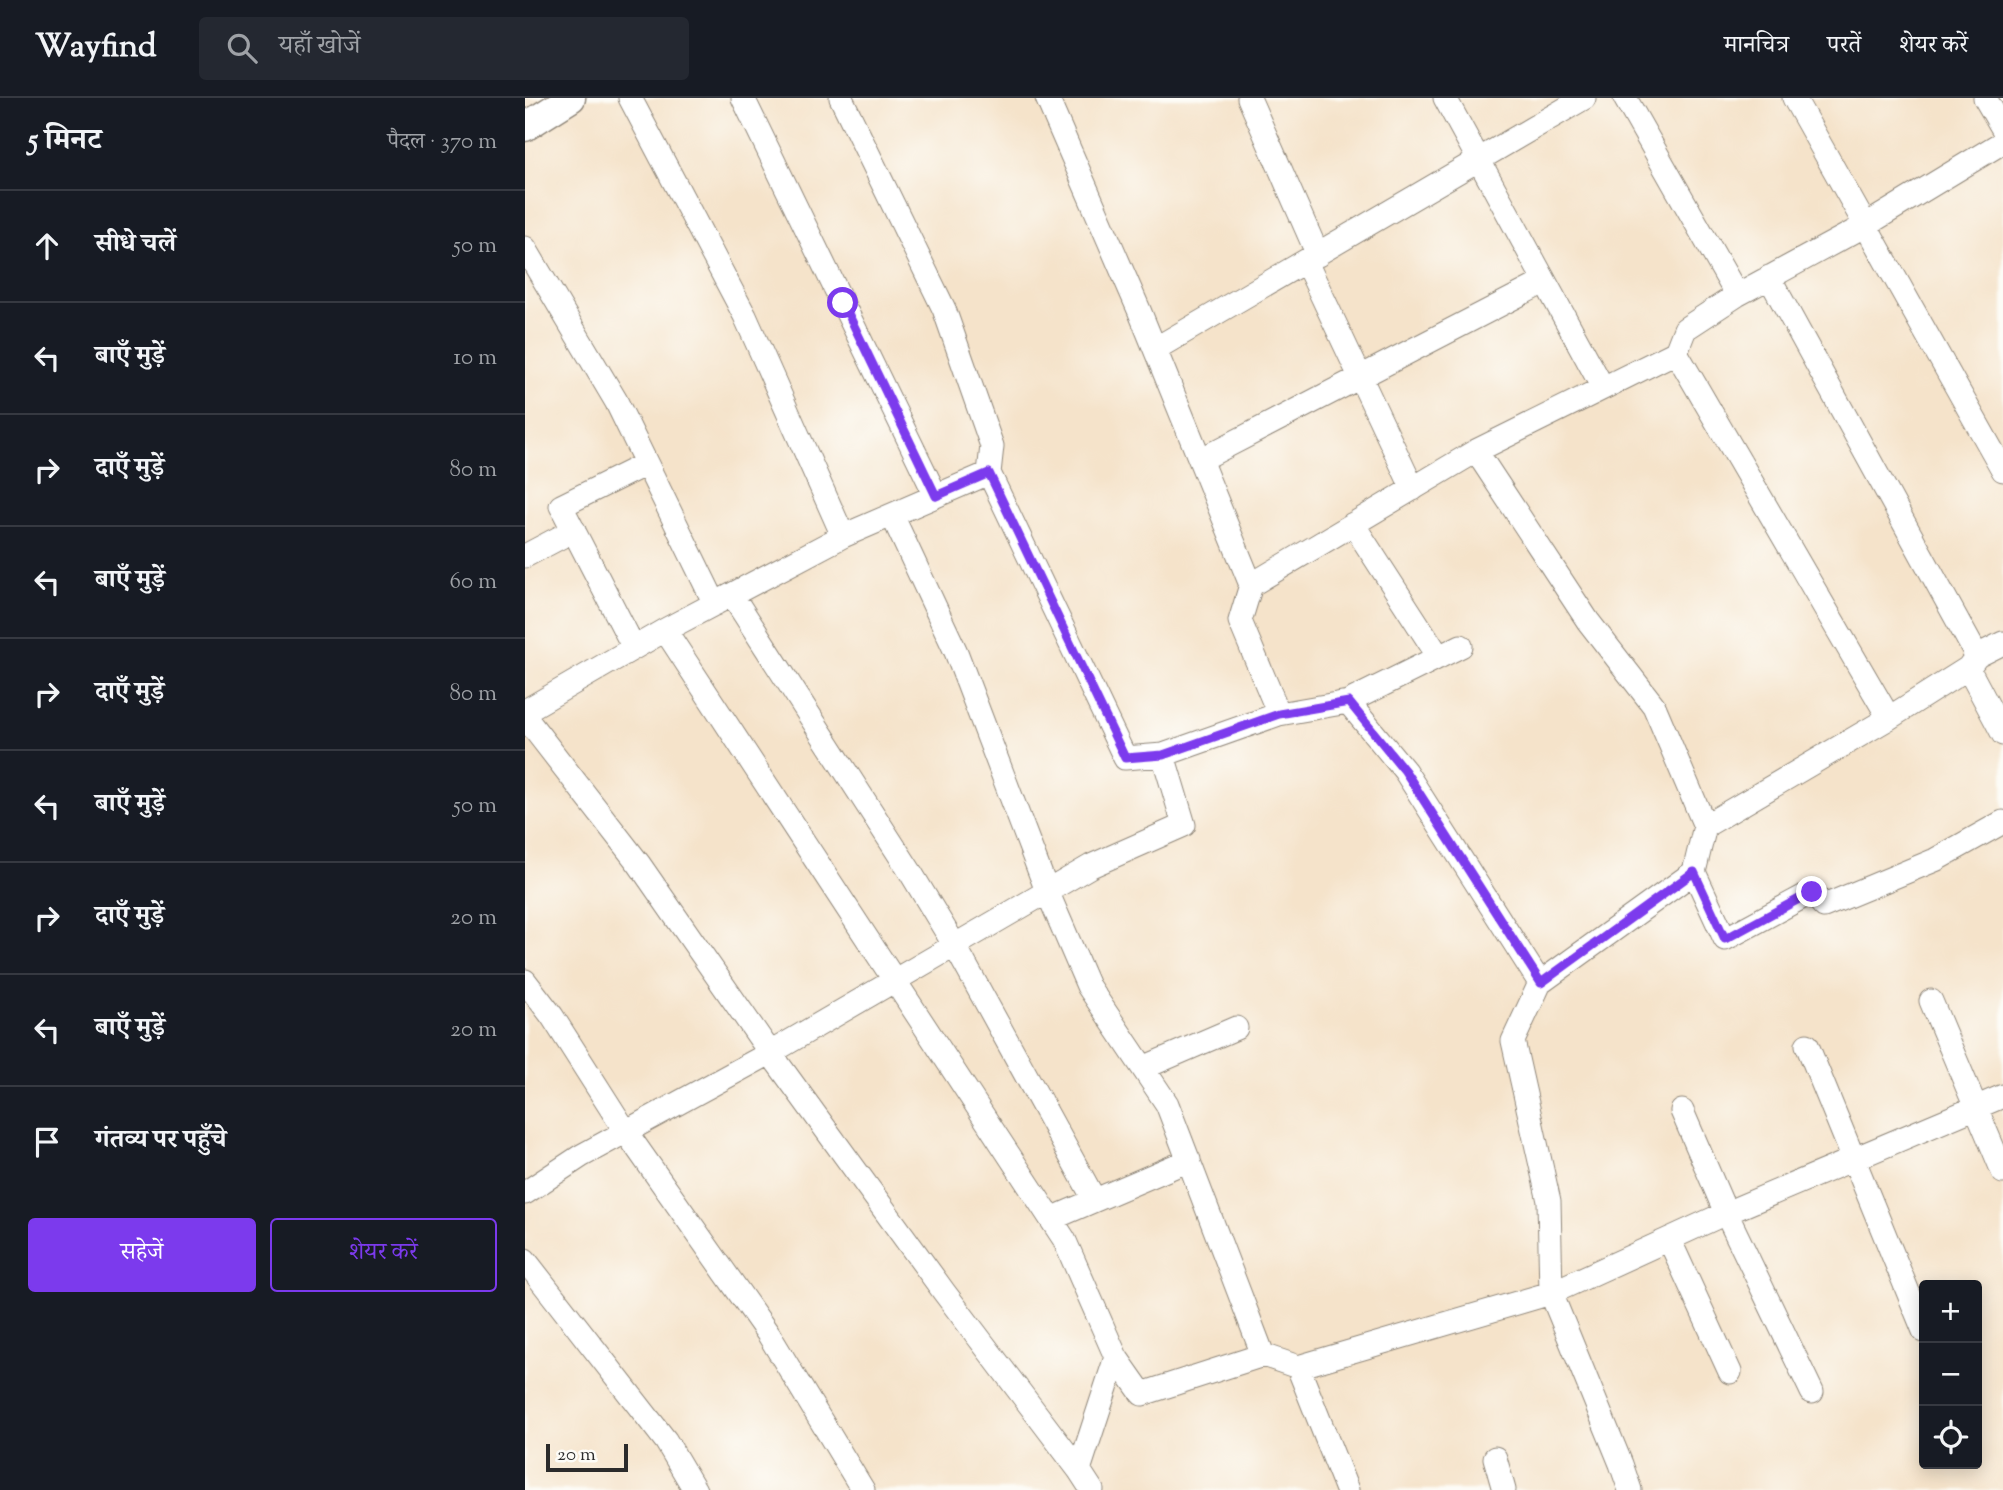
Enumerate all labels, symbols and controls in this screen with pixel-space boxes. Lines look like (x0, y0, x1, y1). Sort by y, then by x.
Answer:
search box (199, 17, 689, 80)
text: Wayfind (35, 24, 157, 72)
text: यहाँ खोजें (279, 28, 360, 65)
icon: search (223, 29, 261, 67)
text: मानचित्र (1724, 29, 1789, 63)
text: परतें (1827, 29, 1861, 63)
text: शेयर करें (1899, 29, 1968, 63)
text: 5 मिनट (28, 120, 102, 163)
text: पैदल · 370 m (387, 126, 497, 159)
text: सीधे चलें (95, 226, 176, 263)
icon: ahead (28, 227, 66, 265)
text: 50 m (453, 230, 497, 263)
route start (827, 287, 858, 318)
text: बाएँ मुड़ें (95, 338, 165, 375)
icon: left (28, 339, 66, 377)
text: 10 m (453, 342, 497, 375)
text: दाएँ मुड़ें (95, 450, 164, 487)
icon: right (28, 451, 66, 489)
text: 80 m (449, 454, 497, 487)
text: बाएँ मुड़ें (95, 562, 165, 599)
icon: left (28, 563, 66, 601)
text: 60 m (449, 566, 497, 599)
text: दाएँ मुड़ें (95, 674, 164, 711)
icon: right (28, 675, 66, 713)
text: 80 m (449, 678, 497, 711)
text: बाएँ मुड़ें (95, 786, 165, 823)
icon: left (28, 787, 66, 825)
text: 50 m (453, 790, 497, 823)
route end (1796, 876, 1827, 907)
text: दाएँ मुड़ें (95, 898, 164, 935)
icon: right (28, 899, 66, 937)
text: 20 m (450, 902, 497, 935)
text: बाएँ मुड़ें (95, 1010, 165, 1047)
icon: left (28, 1011, 66, 1049)
text: 20 m (450, 1014, 497, 1047)
text: गंतव्य पर पहुँचे (95, 1122, 226, 1159)
icon: arrive (28, 1123, 66, 1161)
button: सहेजें (28, 1218, 256, 1292)
button: शेयर करें (270, 1218, 497, 1292)
map controls (1919, 1280, 1982, 1469)
button: + (1919, 1280, 1982, 1343)
button: − (1919, 1343, 1982, 1406)
button: locate (1919, 1406, 1982, 1469)
scale bar (546, 1441, 628, 1473)
text: 20 m (557, 1442, 596, 1469)

